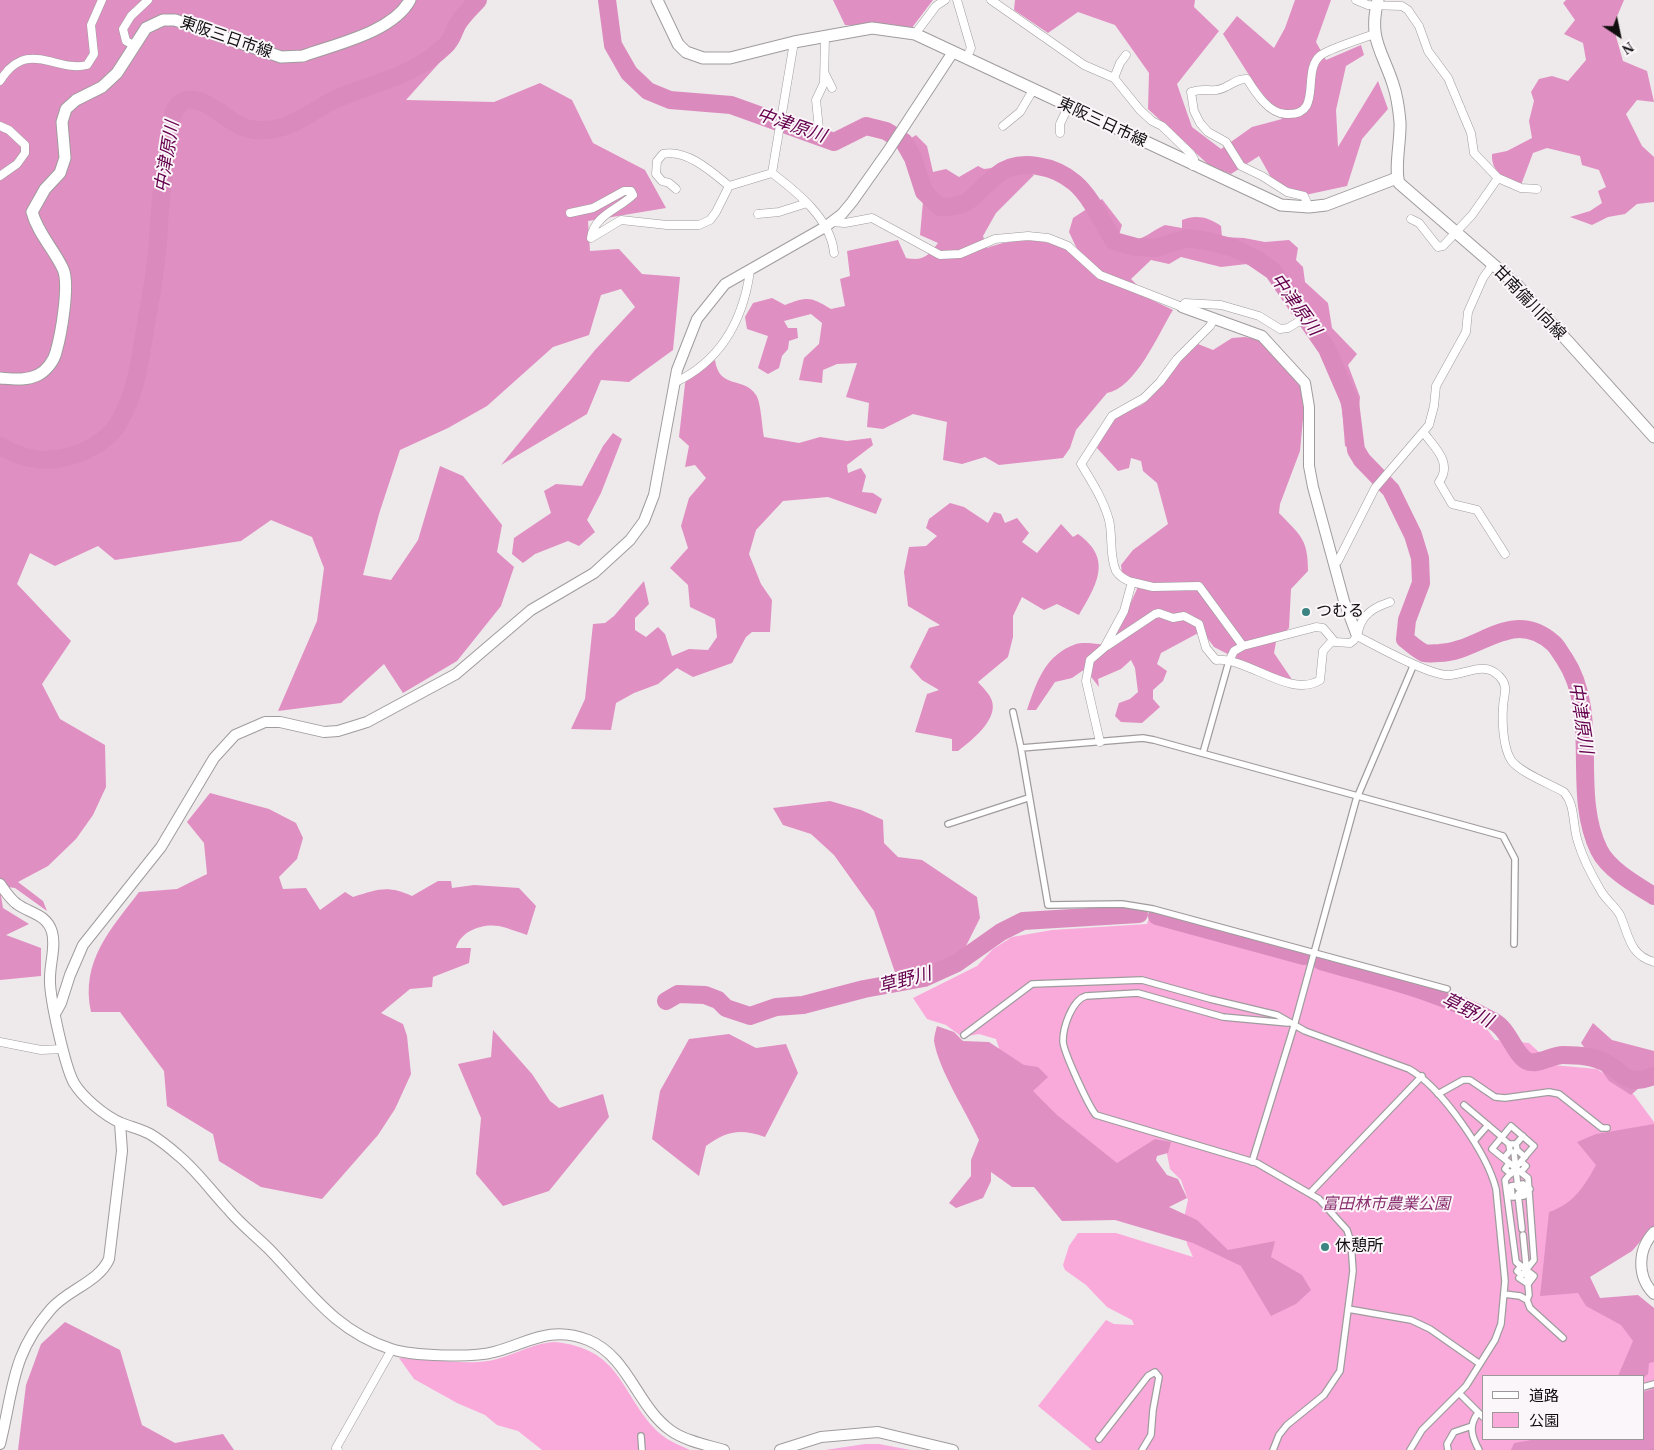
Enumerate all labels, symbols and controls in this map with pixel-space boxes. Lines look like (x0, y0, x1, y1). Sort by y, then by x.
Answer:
north arrow (1594, 10, 1644, 60)
street label: 東阪三日市線 (177, 13, 275, 63)
text: N (1619, 39, 1636, 57)
street label: 東阪三日市線 (1054, 94, 1150, 152)
water label: 中津原川 (753, 104, 829, 148)
water label: 中津原川 (152, 120, 184, 194)
street label: 甘南備川向線 (1489, 262, 1569, 344)
water label: 中津原川 (1265, 270, 1325, 340)
place label: つむる (1316, 602, 1364, 622)
marker: つむる (1300, 606, 1312, 618)
water label: 中津原川 (1564, 681, 1596, 755)
water label: 草野川 (876, 964, 934, 998)
water label: 草野川 (1438, 989, 1496, 1033)
park label: 富田林市農業公園 (1322, 1195, 1450, 1215)
place label: 休憩所 (1335, 1237, 1383, 1257)
marker: 休憩所 (1319, 1241, 1331, 1253)
legend (1482, 1375, 1644, 1440)
text: 道路 (1529, 1388, 1559, 1404)
text: 公園 (1529, 1413, 1559, 1429)

